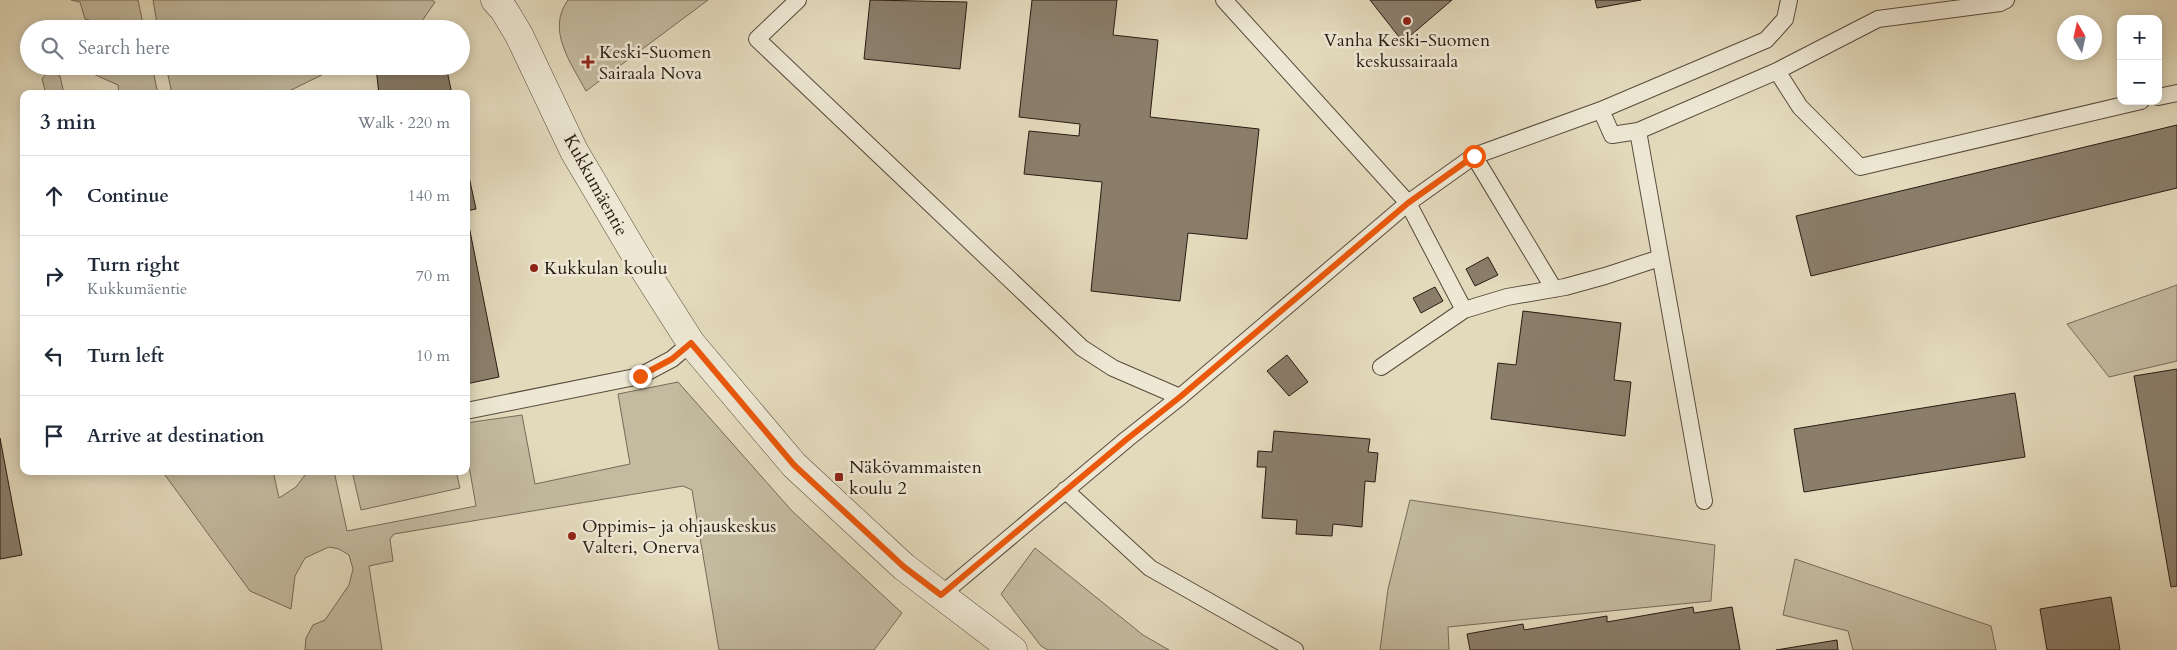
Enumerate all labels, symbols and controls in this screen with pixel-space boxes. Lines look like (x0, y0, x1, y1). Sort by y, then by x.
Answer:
marker: Vanha Keski-Suomen keskussairaala (1401, 15, 1413, 27)
north arrow (2057, 15, 2102, 60)
map controls (2117, 15, 2162, 105)
button: + (2117, 15, 2162, 60)
search box (20, 20, 470, 75)
place label: Vanha Keski-Suomen keskussairaala (1324, 28, 1491, 74)
icon: search (38, 34, 66, 62)
text: Search here (78, 35, 170, 61)
place label: Keski-Suomen Sairaala Nova (599, 40, 712, 86)
marker: Keski-Suomen Sairaala Nova (581, 55, 595, 69)
button: − (2117, 60, 2162, 105)
text: 3 min (40, 108, 96, 137)
text: Walk · 220 m (358, 112, 450, 134)
street label: Kukkumäentie (557, 130, 634, 241)
route start (1463, 145, 1486, 168)
icon: ahead (40, 182, 68, 210)
text: Continue (87, 183, 169, 209)
text: 140 m (408, 185, 450, 207)
text: Turn right (87, 252, 179, 278)
place label: Kukkulan koulu (544, 256, 668, 281)
icon: right (40, 262, 68, 290)
marker: Kukkulan koulu (528, 262, 540, 274)
text: 70 m (416, 265, 450, 287)
text: Kukkumäentie (87, 278, 187, 300)
icon: left (40, 342, 68, 370)
text: Turn left (87, 343, 164, 369)
text: 10 m (416, 345, 450, 367)
route end (629, 365, 652, 388)
icon: arrive (40, 422, 68, 450)
text: Arrive at destination (87, 423, 264, 449)
place label: Näkövammaisten koulu 2 (849, 455, 983, 501)
marker: Näkövammaisten koulu 2 (833, 471, 845, 483)
place label: Oppimis- ja ohjauskeskus Valteri, Onerva (582, 514, 776, 560)
marker: Oppimis- ja ohjauskeskus Valteri, Onerva (566, 530, 578, 542)

